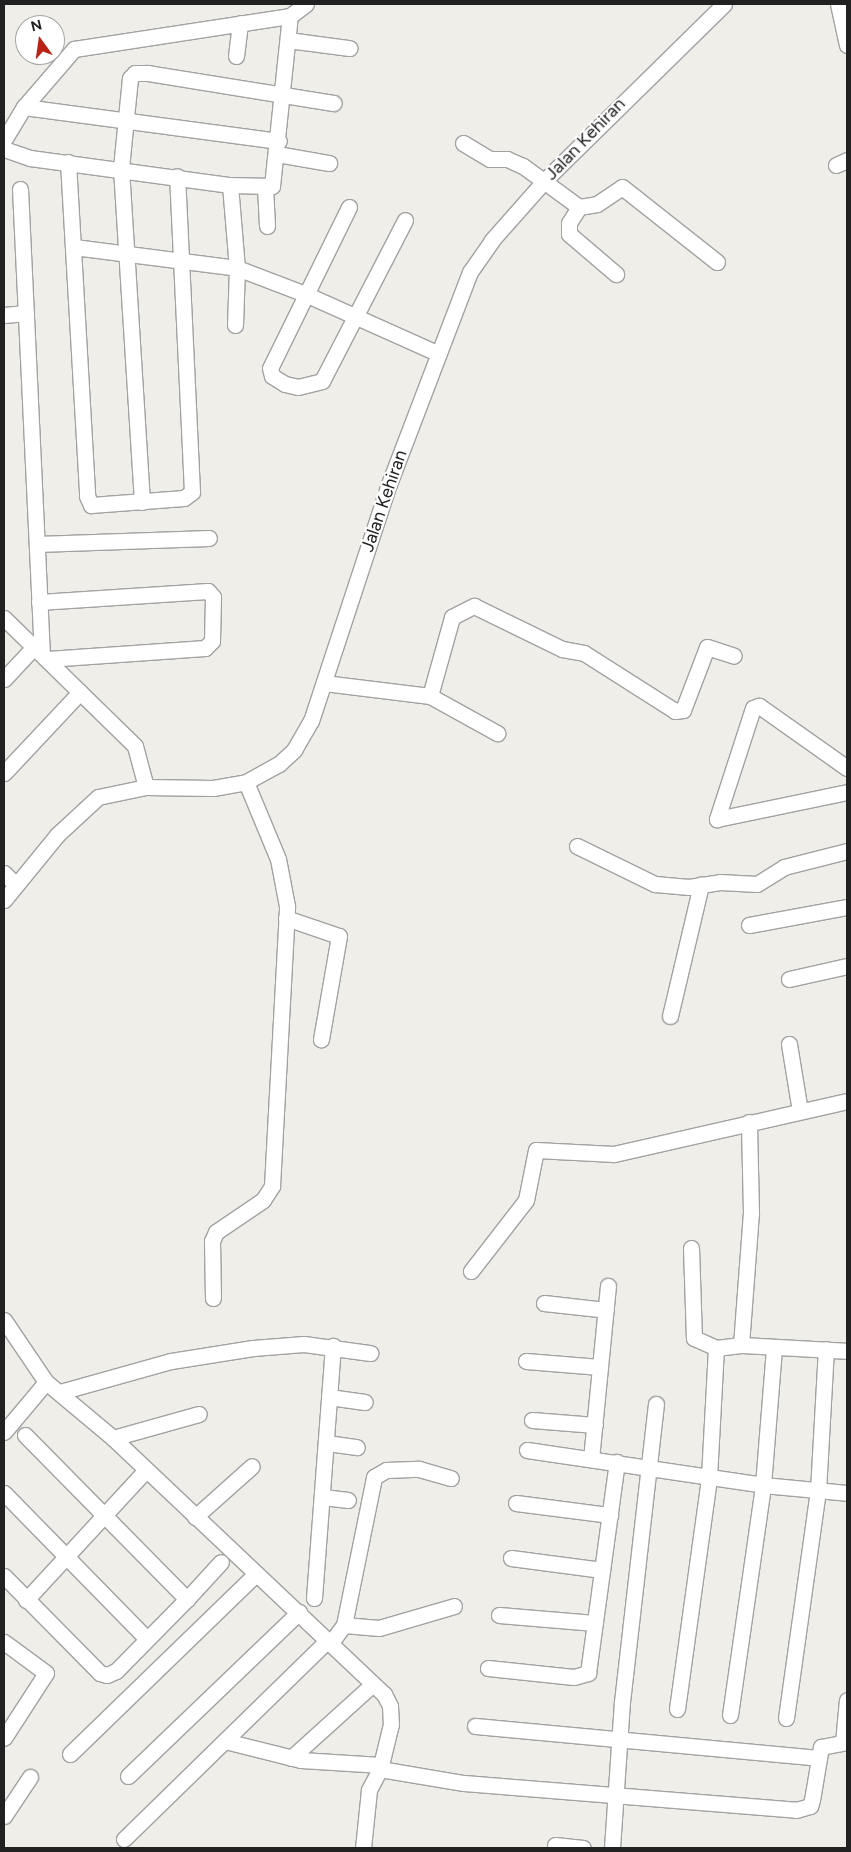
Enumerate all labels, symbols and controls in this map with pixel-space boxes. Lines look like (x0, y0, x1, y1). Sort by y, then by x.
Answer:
north arrow (15, 15, 65, 65)
text: N (29, 16, 44, 35)
street label: Jalan Kehiran (540, 93, 630, 185)
street label: Jalan Kehiran (356, 447, 412, 555)

